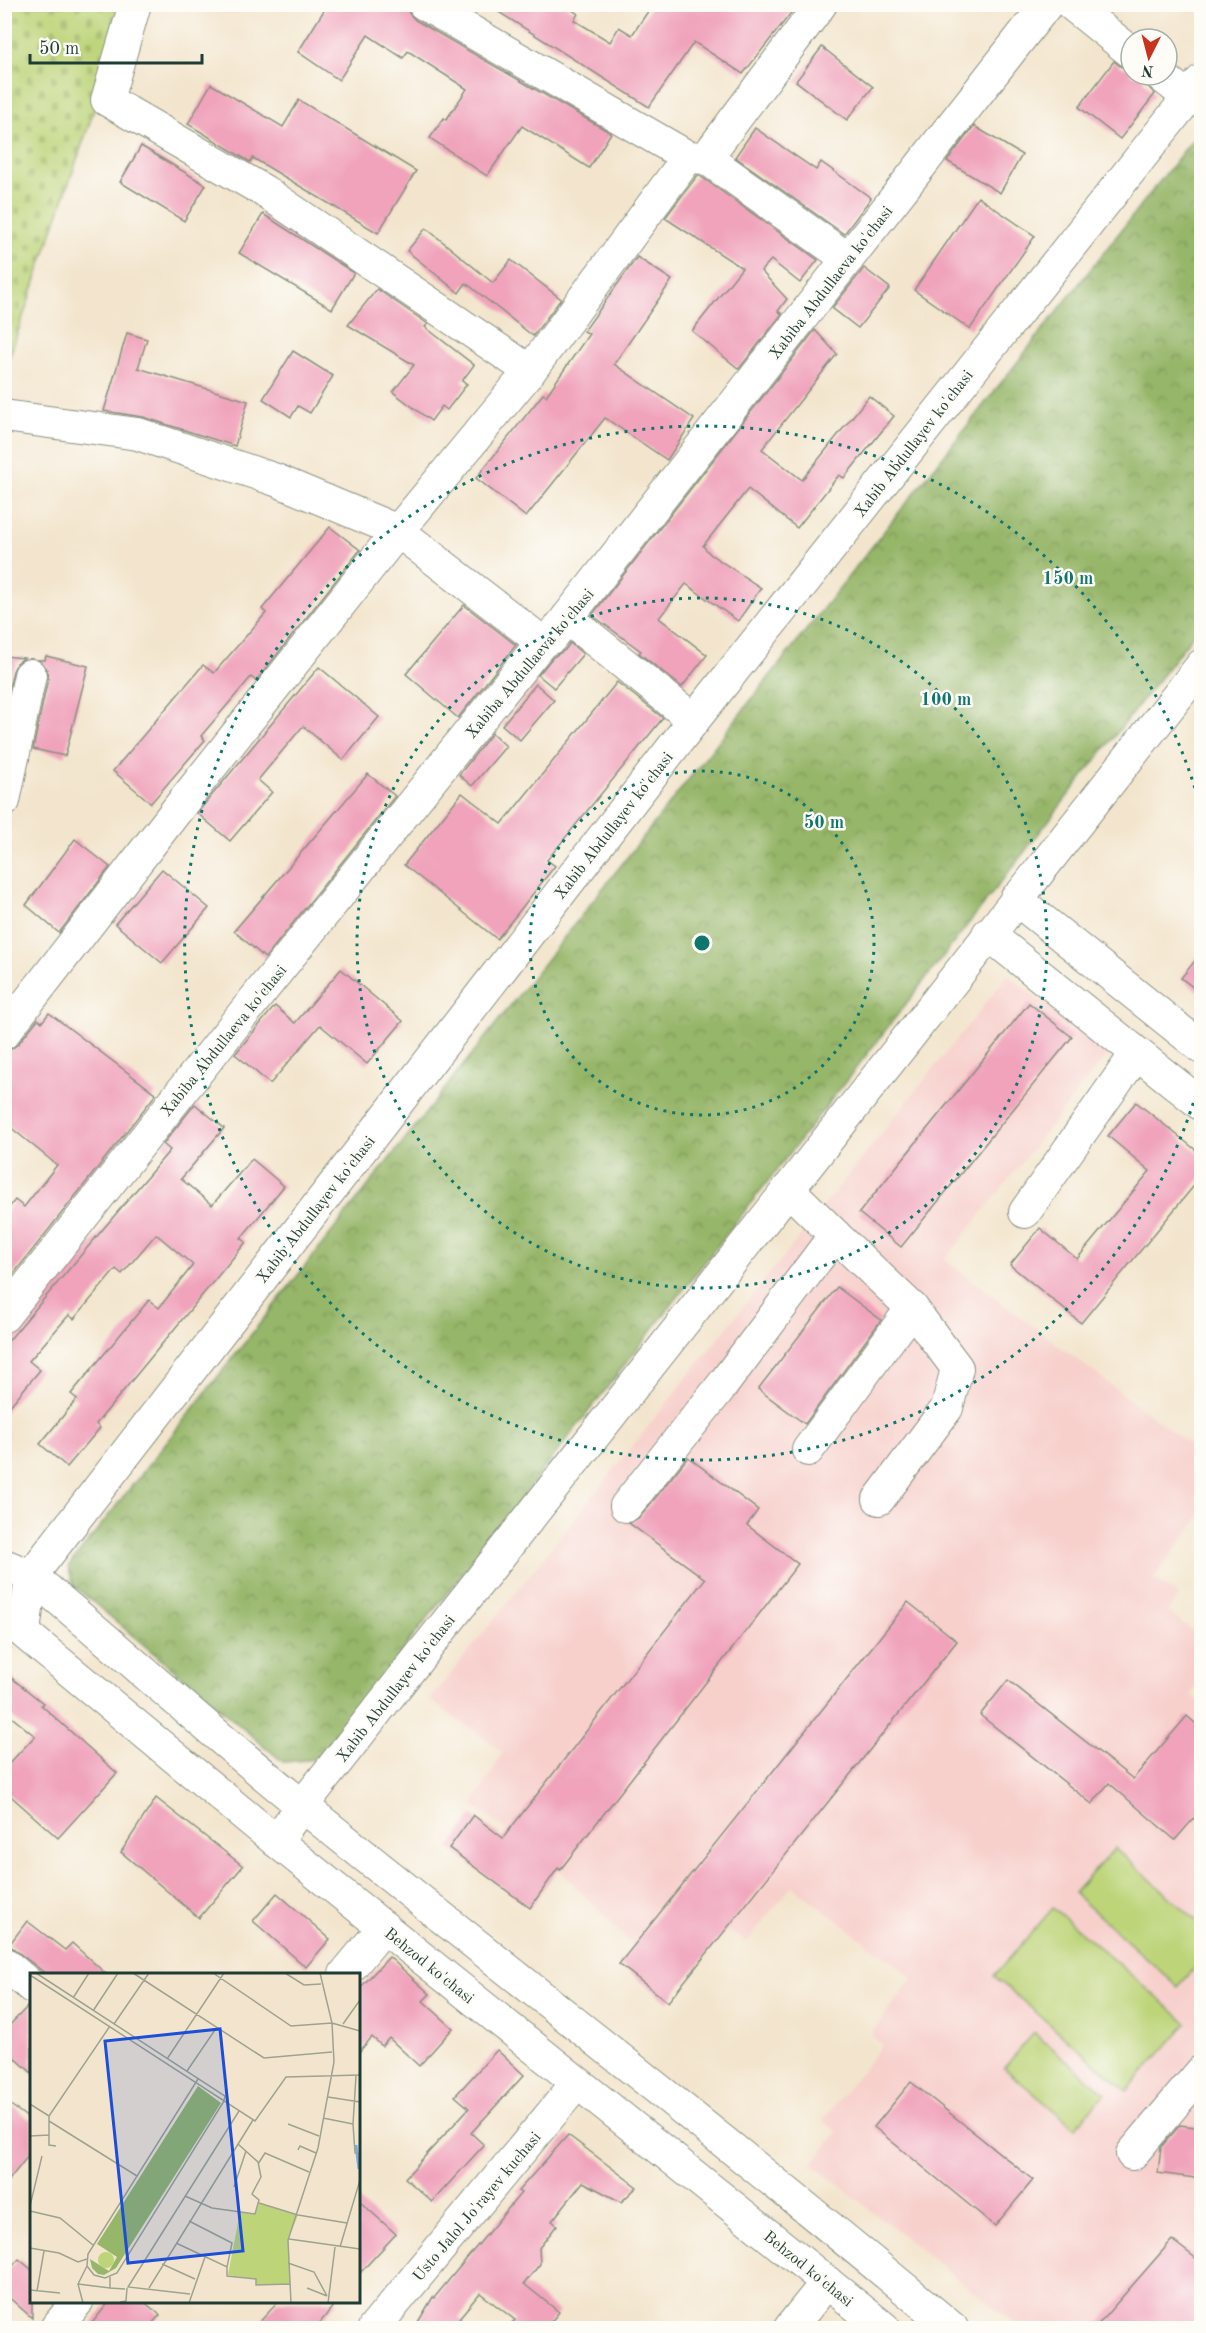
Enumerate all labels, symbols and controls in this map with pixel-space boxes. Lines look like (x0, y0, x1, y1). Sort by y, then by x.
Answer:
scale bar (30, 27, 202, 65)
north arrow (1119, 27, 1179, 87)
text: 50 m (39, 40, 79, 58)
text: N (1140, 61, 1155, 79)
street label: Xabiba Abdullaeva ko'chasi (767, 204, 896, 363)
street label: Xabib Abdullayev ko'chasi (852, 368, 977, 521)
text: 150 m (1043, 570, 1093, 588)
street label: Xabiba Abdullaeva ko'chasi (463, 587, 598, 742)
text: 100 m (921, 691, 971, 709)
street label: Xabib Abdullayev ko'chasi (552, 750, 677, 903)
text: 50 m (804, 814, 844, 832)
centre of rings (692, 933, 712, 953)
street label: Xabiba Abdullaeva ko'chasi (159, 963, 290, 1120)
street label: Xabib Abdullayev ko'chasi (254, 1134, 379, 1287)
street label: Xabib Abdullayev ko'chasi (334, 1613, 459, 1766)
street label: Behzod ko'chasi (381, 1926, 476, 2007)
inset map (30, 1973, 360, 2303)
street label: Usto Jalol Jo'rayev kuchasi (411, 2130, 545, 2285)
street label: Behzod ko'chasi (760, 2229, 855, 2310)

